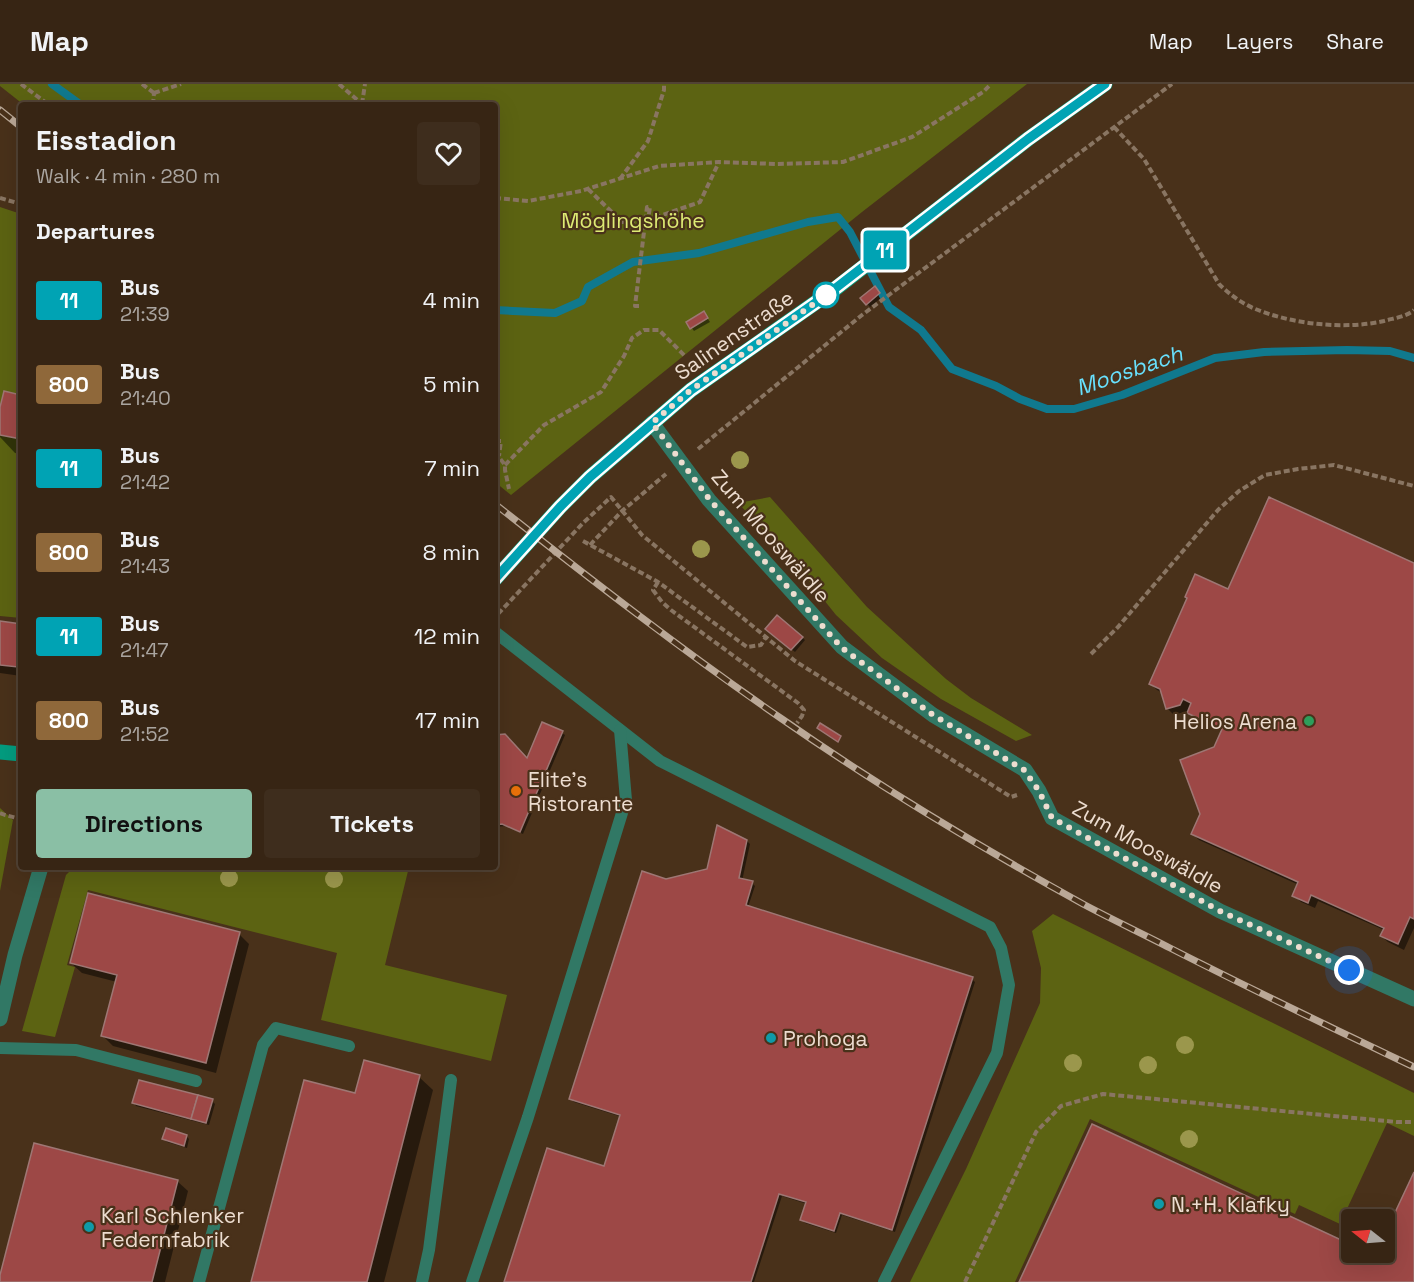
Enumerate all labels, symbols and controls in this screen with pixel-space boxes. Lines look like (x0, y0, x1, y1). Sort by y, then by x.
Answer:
text: Map (30, 23, 89, 59)
text: Map (1149, 28, 1193, 55)
text: Layers (1226, 28, 1293, 55)
text: Share (1326, 28, 1384, 55)
text: Eisstadion (36, 122, 176, 158)
button: heart (417, 122, 480, 185)
text: Walk · 4 min · 280 m (36, 163, 220, 189)
park label: Möglingshöhe (561, 207, 705, 234)
text: Departures (36, 217, 155, 245)
line badge: 11 (858, 230, 912, 270)
text: 11 (876, 237, 894, 264)
text: Bus (120, 273, 160, 301)
unlabelled marker (813, 282, 839, 308)
street label: Salinenstraße (669, 284, 799, 386)
text: 4 min (423, 286, 480, 314)
text: 11 (60, 287, 78, 314)
text: 21:39 (120, 301, 170, 327)
water label: Moosbach (1072, 339, 1187, 401)
text: Bus (120, 357, 160, 385)
text: 5 min (423, 370, 480, 398)
text: 800 (49, 371, 89, 398)
text: 21:40 (120, 385, 171, 411)
text: Bus (120, 441, 160, 469)
text: 7 min (424, 454, 480, 482)
text: 11 (60, 455, 78, 482)
street label: Zum Mooswäldle (706, 464, 836, 608)
text: 21:42 (120, 469, 170, 495)
text: Bus (120, 525, 160, 553)
text: 8 min (423, 538, 480, 566)
text: 800 (49, 539, 89, 566)
text: 21:43 (120, 553, 170, 579)
text: Bus (120, 609, 160, 637)
text: 12 min (414, 622, 480, 650)
text: 11 (60, 623, 78, 650)
text: 21:47 (120, 637, 169, 663)
text: Bus (120, 693, 160, 721)
text: 17 min (415, 706, 480, 734)
text: 800 (49, 707, 89, 734)
place label: Helios Arena (1173, 708, 1297, 735)
marker: Helios Arena (1302, 714, 1316, 728)
text: 21:52 (120, 721, 169, 747)
place label: Elite's Ristorante (528, 766, 633, 817)
marker: Elite's Ristorante (509, 784, 523, 798)
button: Directions (36, 789, 252, 858)
button: Tickets (264, 789, 480, 858)
street label: Zum Mooswäldle (1068, 794, 1228, 900)
your location (1334, 955, 1364, 985)
place label: Prohoga (783, 1025, 868, 1052)
marker: Prohoga (764, 1031, 778, 1045)
place label: N.+H. Klafky (1171, 1191, 1290, 1218)
marker: N.+H. Klafky (1152, 1197, 1166, 1211)
place label: Karl Schlenker Federnfabrik (101, 1202, 244, 1253)
north arrow (1341, 1209, 1395, 1263)
map controls (1341, 1209, 1395, 1263)
marker: Karl Schlenker Federnfabrik (82, 1220, 96, 1234)

